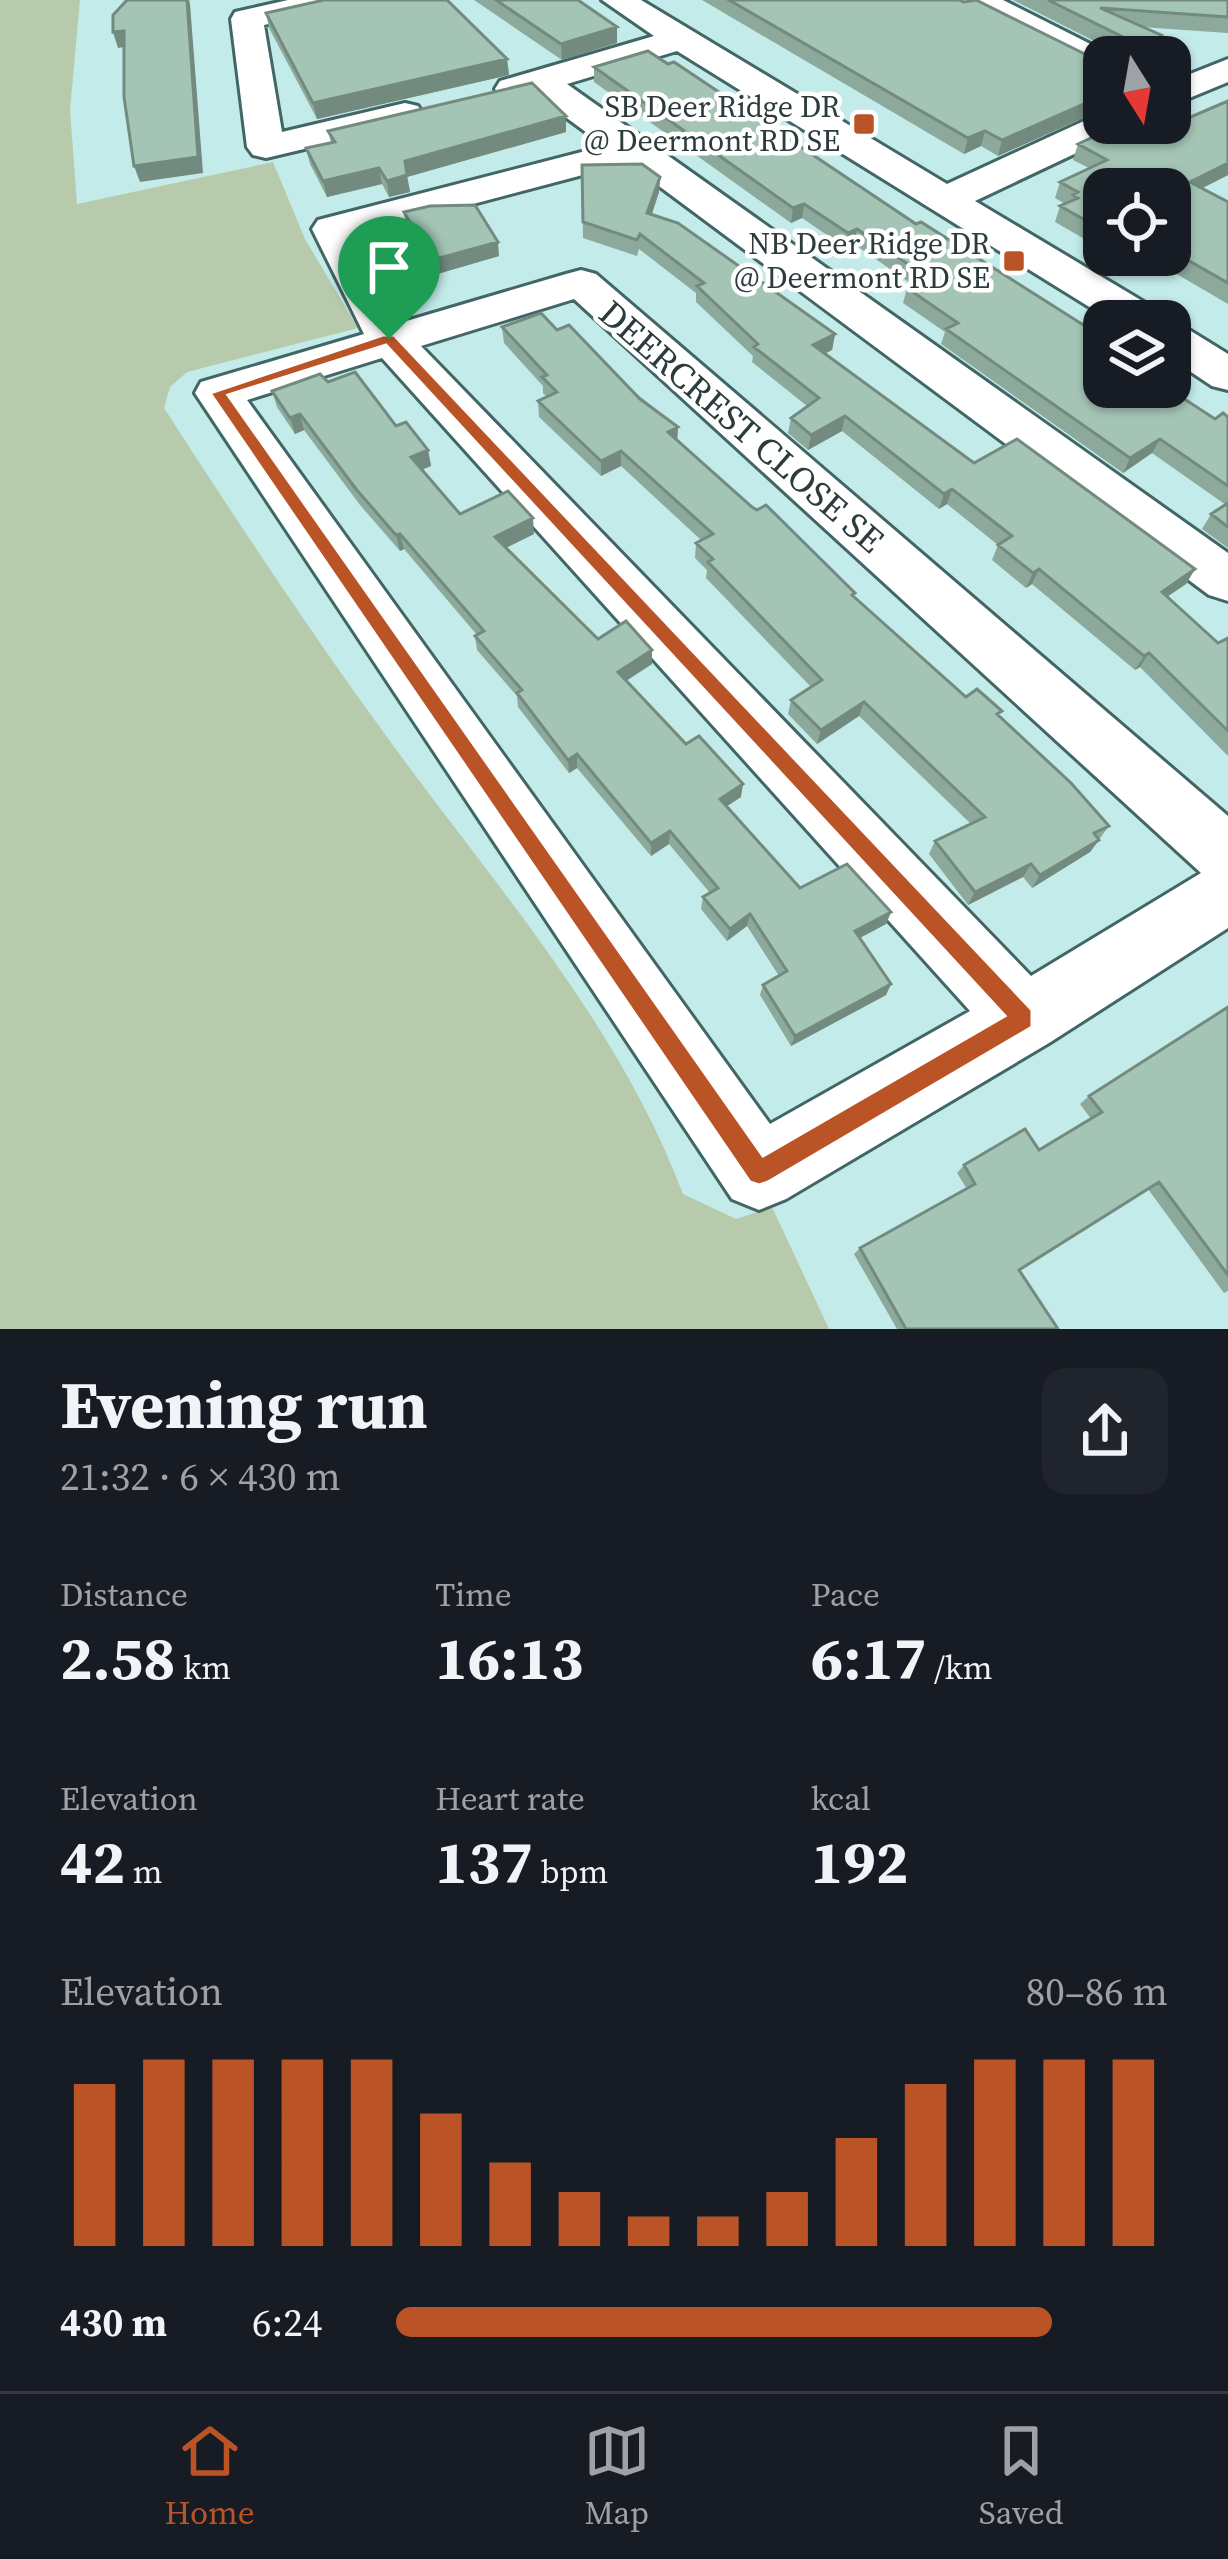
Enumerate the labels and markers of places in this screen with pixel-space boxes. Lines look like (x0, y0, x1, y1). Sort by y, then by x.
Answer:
place label: SB Deer Ridge DR @ Deermont RD SE (584, 86, 840, 161)
marker: SB Deer Ridge DR @ Deermont RD SE (851, 111, 877, 137)
pin (338, 216, 440, 339)
place label: NB Deer Ridge DR @ Deermont RD SE (734, 223, 990, 298)
marker: NB Deer Ridge DR @ Deermont RD SE (1001, 248, 1027, 274)

